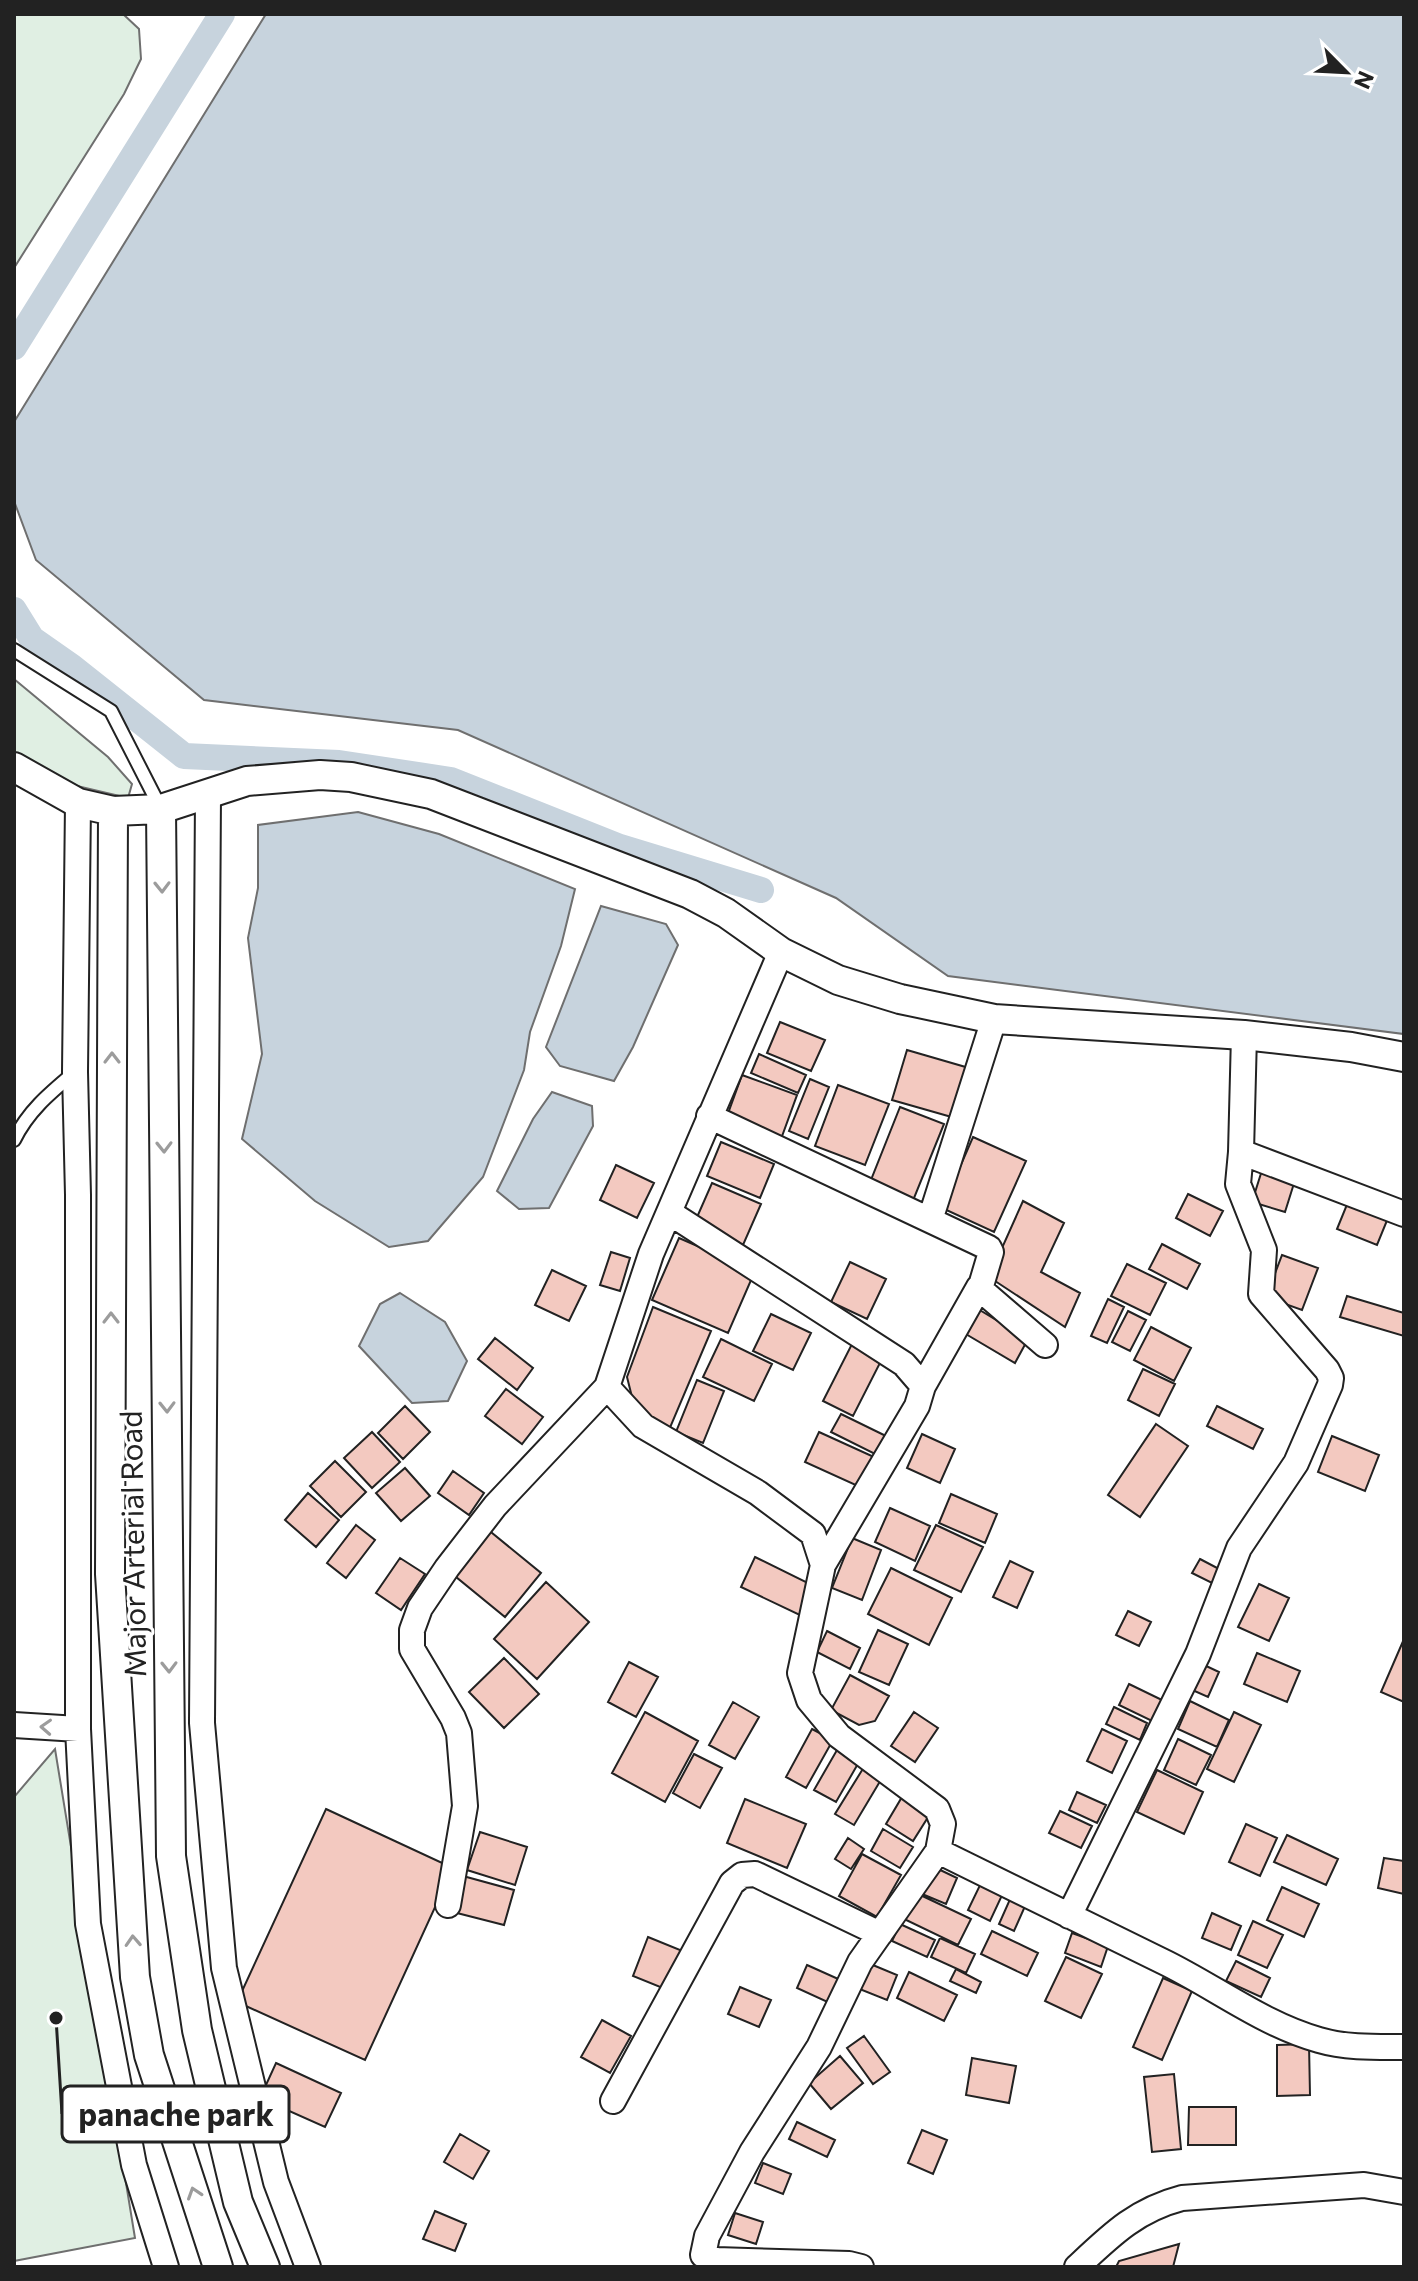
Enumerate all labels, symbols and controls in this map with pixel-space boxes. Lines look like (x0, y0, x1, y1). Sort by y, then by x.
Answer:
north arrow (1306, 32, 1386, 112)
text: N (1349, 67, 1380, 93)
one-way arrow (153, 881, 171, 894)
one-way arrow (103, 1051, 121, 1064)
one-way arrow (156, 1141, 173, 1154)
one-way arrow (102, 1311, 120, 1324)
one-way arrow (158, 1401, 176, 1414)
street label: Major Arterial Road (111, 1410, 152, 1678)
one-way arrow (160, 1661, 178, 1674)
one-way arrow (39, 1719, 52, 1736)
one-way arrow (124, 1934, 141, 1947)
callout: panache park (62, 2086, 289, 2142)
text: panache park (78, 2093, 274, 2133)
one-way arrow (188, 2187, 204, 2201)

